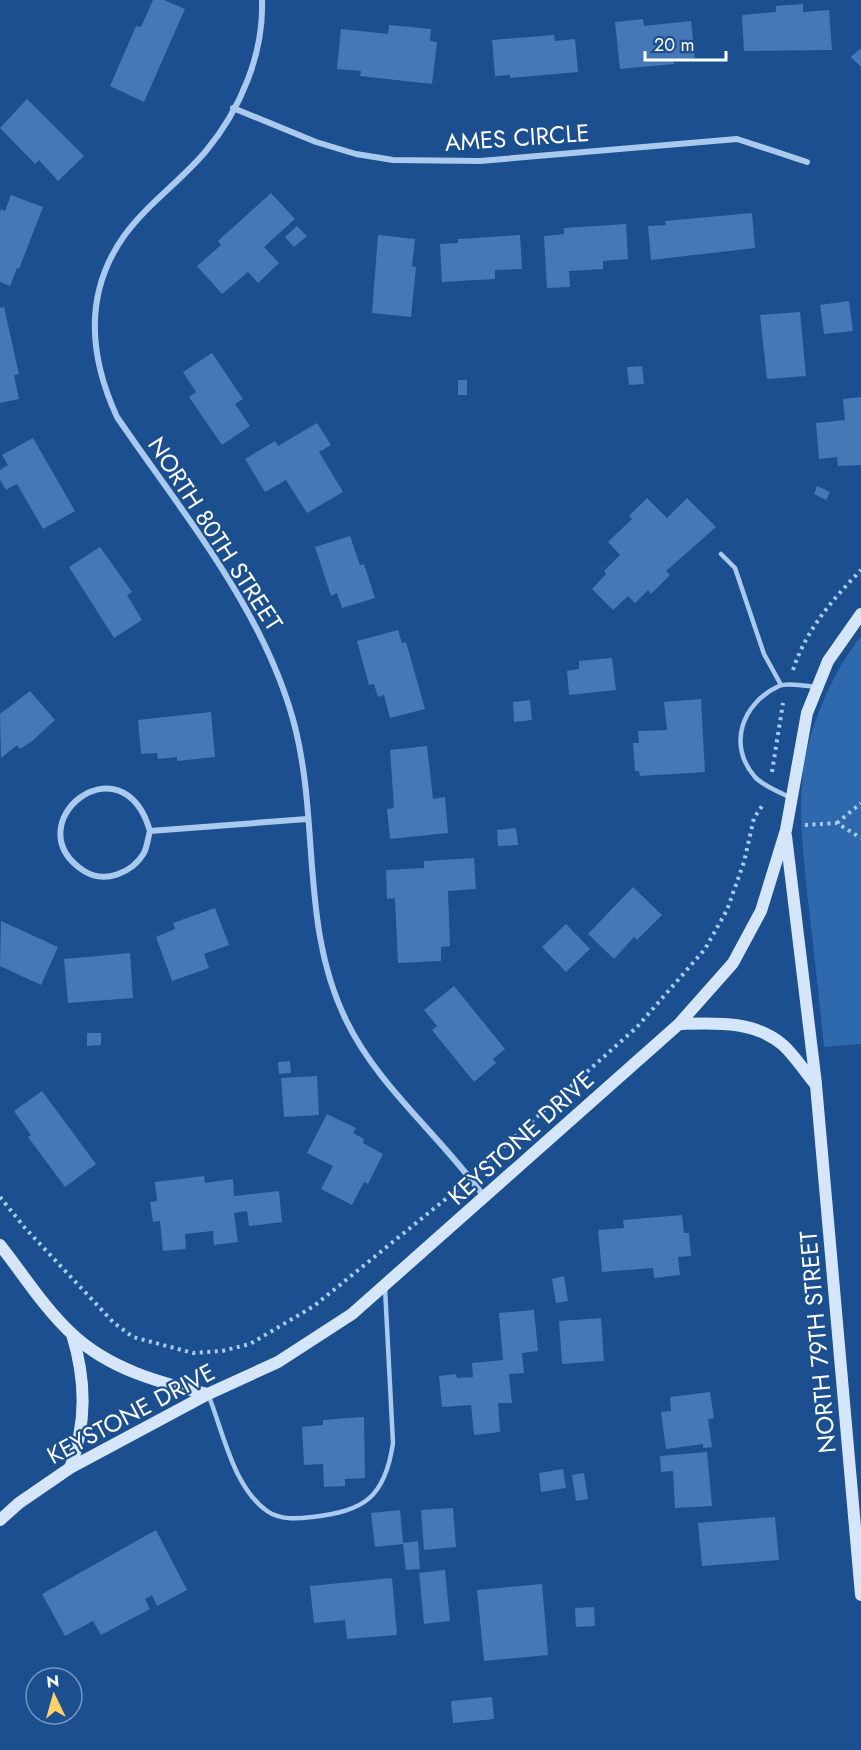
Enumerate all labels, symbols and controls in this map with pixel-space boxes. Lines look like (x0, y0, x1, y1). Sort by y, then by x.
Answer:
scale bar (645, 24, 726, 62)
text: 20 m (654, 32, 694, 58)
street label: AMES CIRCLE (443, 115, 591, 160)
street label: NORTH 80TH STREET (140, 430, 291, 638)
street label: KEYSTONE DRIVE (440, 1062, 601, 1213)
street label: NORTH 79TH STREET (790, 1229, 845, 1455)
street label: KEYSTONE DRIVE (40, 1354, 221, 1473)
north arrow (24, 1666, 84, 1726)
text: N (45, 1670, 60, 1694)

